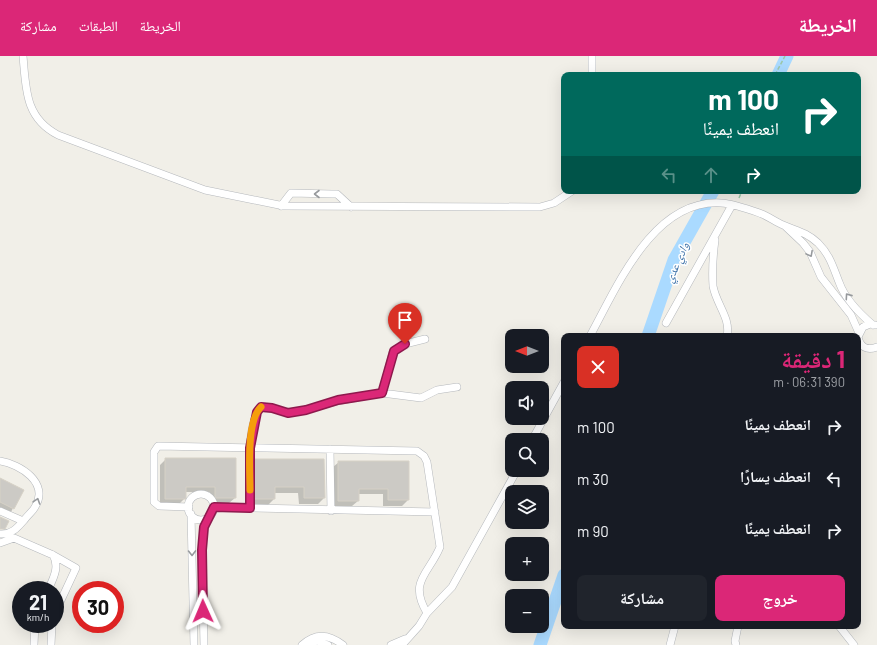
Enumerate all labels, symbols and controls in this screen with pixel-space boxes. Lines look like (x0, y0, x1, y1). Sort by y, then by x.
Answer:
text: الخريطة (799, 13, 857, 36)
text: مشاركة (20, 17, 57, 34)
text: الطبقات (79, 17, 118, 34)
text: الخريطة (140, 17, 181, 34)
text: 100 m (708, 82, 779, 116)
icon: right (793, 88, 845, 140)
text: انعطف يمينًا (703, 117, 779, 139)
icon: left (658, 164, 680, 186)
icon: ahead (700, 164, 722, 186)
icon: right (742, 164, 764, 186)
one-way arrow (314, 189, 320, 198)
water label: وادي عدي (661, 239, 695, 286)
one-way arrow (805, 250, 813, 258)
one-way arrow (846, 293, 853, 300)
pin (388, 303, 422, 344)
icon: arrive (394, 309, 416, 331)
north arrow (505, 329, 549, 373)
map controls (505, 329, 549, 633)
text: 1 دقيقة (781, 344, 845, 373)
button: close (577, 346, 619, 388)
text: 390 m · 06:31 (773, 374, 845, 390)
button: sound (505, 381, 549, 425)
text: انعطف يمينًا (744, 415, 811, 433)
icon: right (823, 416, 845, 438)
text: 100 m (577, 418, 615, 436)
button: search (505, 433, 549, 477)
text: انعطف يسارًا (740, 467, 811, 485)
icon: left (823, 468, 845, 490)
text: 30 m (577, 470, 609, 488)
button: layers (505, 485, 549, 529)
one-way arrow (32, 498, 41, 505)
text: انعطف يمينًا (744, 519, 811, 537)
icon: right (823, 520, 845, 542)
text: 90 m (577, 522, 609, 540)
button: + (505, 537, 549, 581)
one-way arrow (187, 550, 196, 556)
button: مشاركة (577, 575, 707, 621)
button: خروج (715, 575, 845, 621)
speed limit sign: 30 (72, 581, 124, 633)
button: − (505, 589, 549, 633)
text: 21 (29, 590, 47, 614)
position arrow (182, 590, 224, 632)
text: km/h (27, 611, 49, 623)

